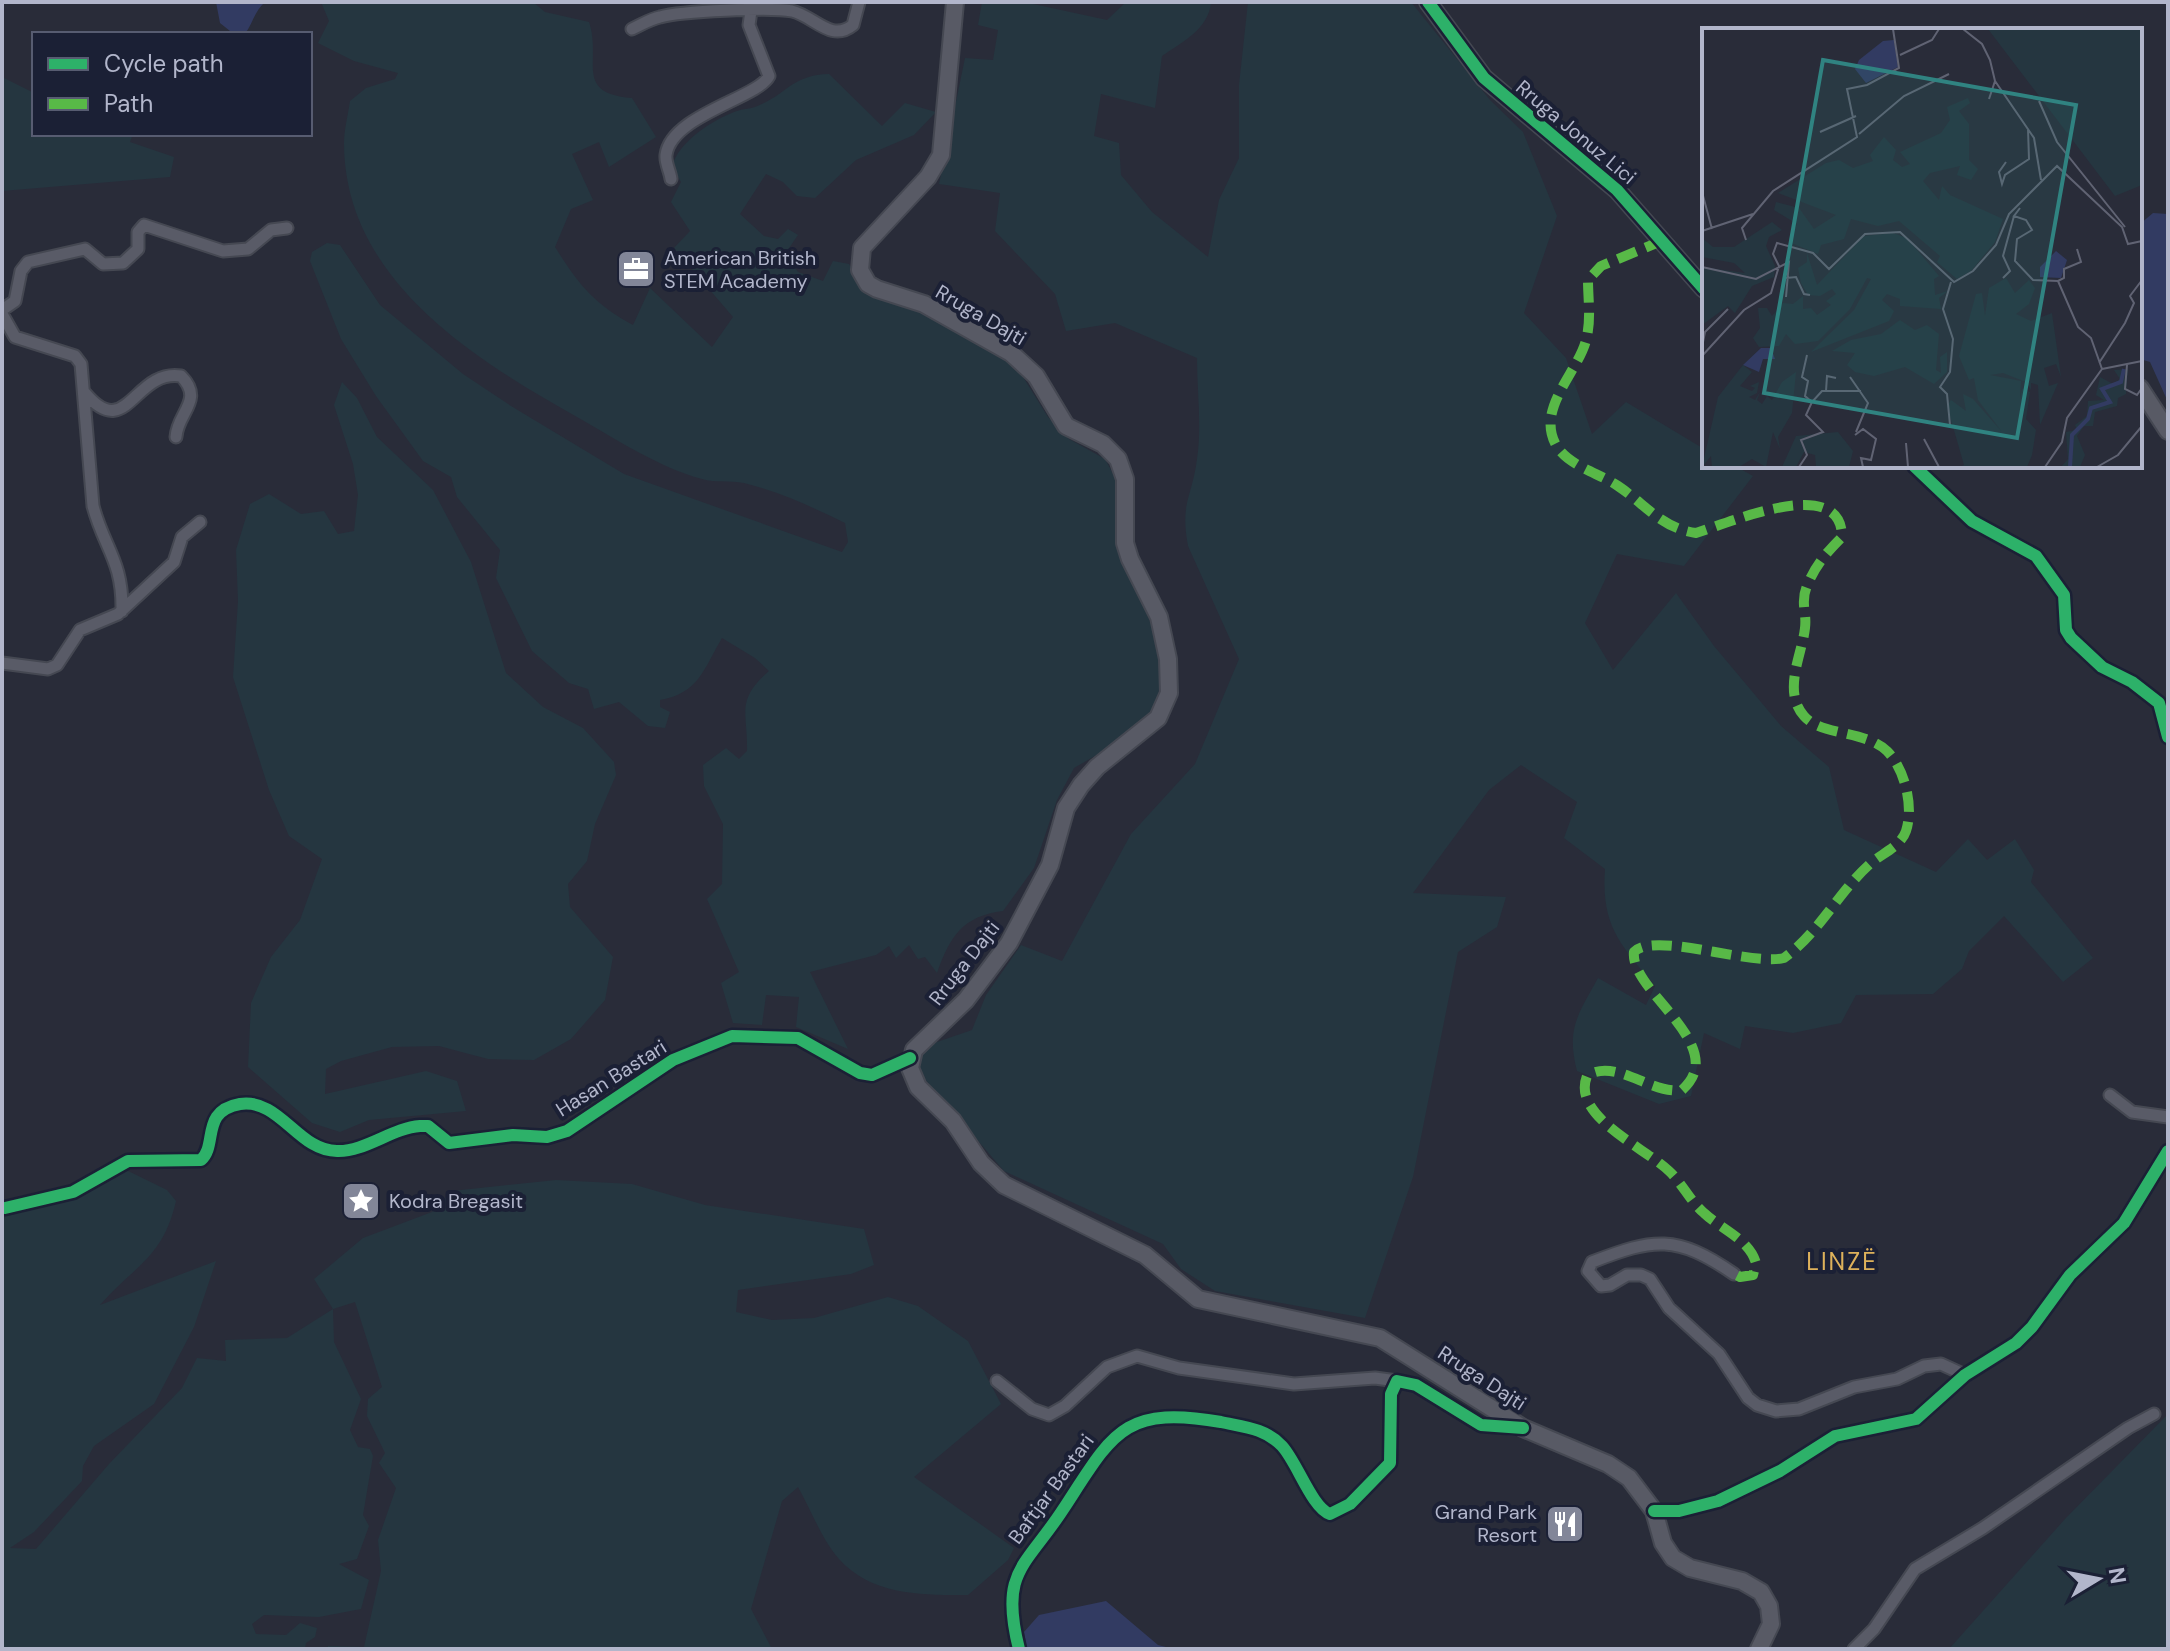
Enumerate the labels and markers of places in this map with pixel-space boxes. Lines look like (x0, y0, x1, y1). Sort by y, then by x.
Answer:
place label: American British STEM Academy (664, 245, 816, 294)
office icon: American British STEM Academy (615, 248, 657, 290)
place icon: Kodra Bregasit (340, 1180, 382, 1222)
place label: Kodra Bregasit (389, 1188, 523, 1214)
place label: Grand Park Resort (1435, 1499, 1537, 1548)
restaurant icon: Grand Park Resort (1544, 1503, 1586, 1545)

